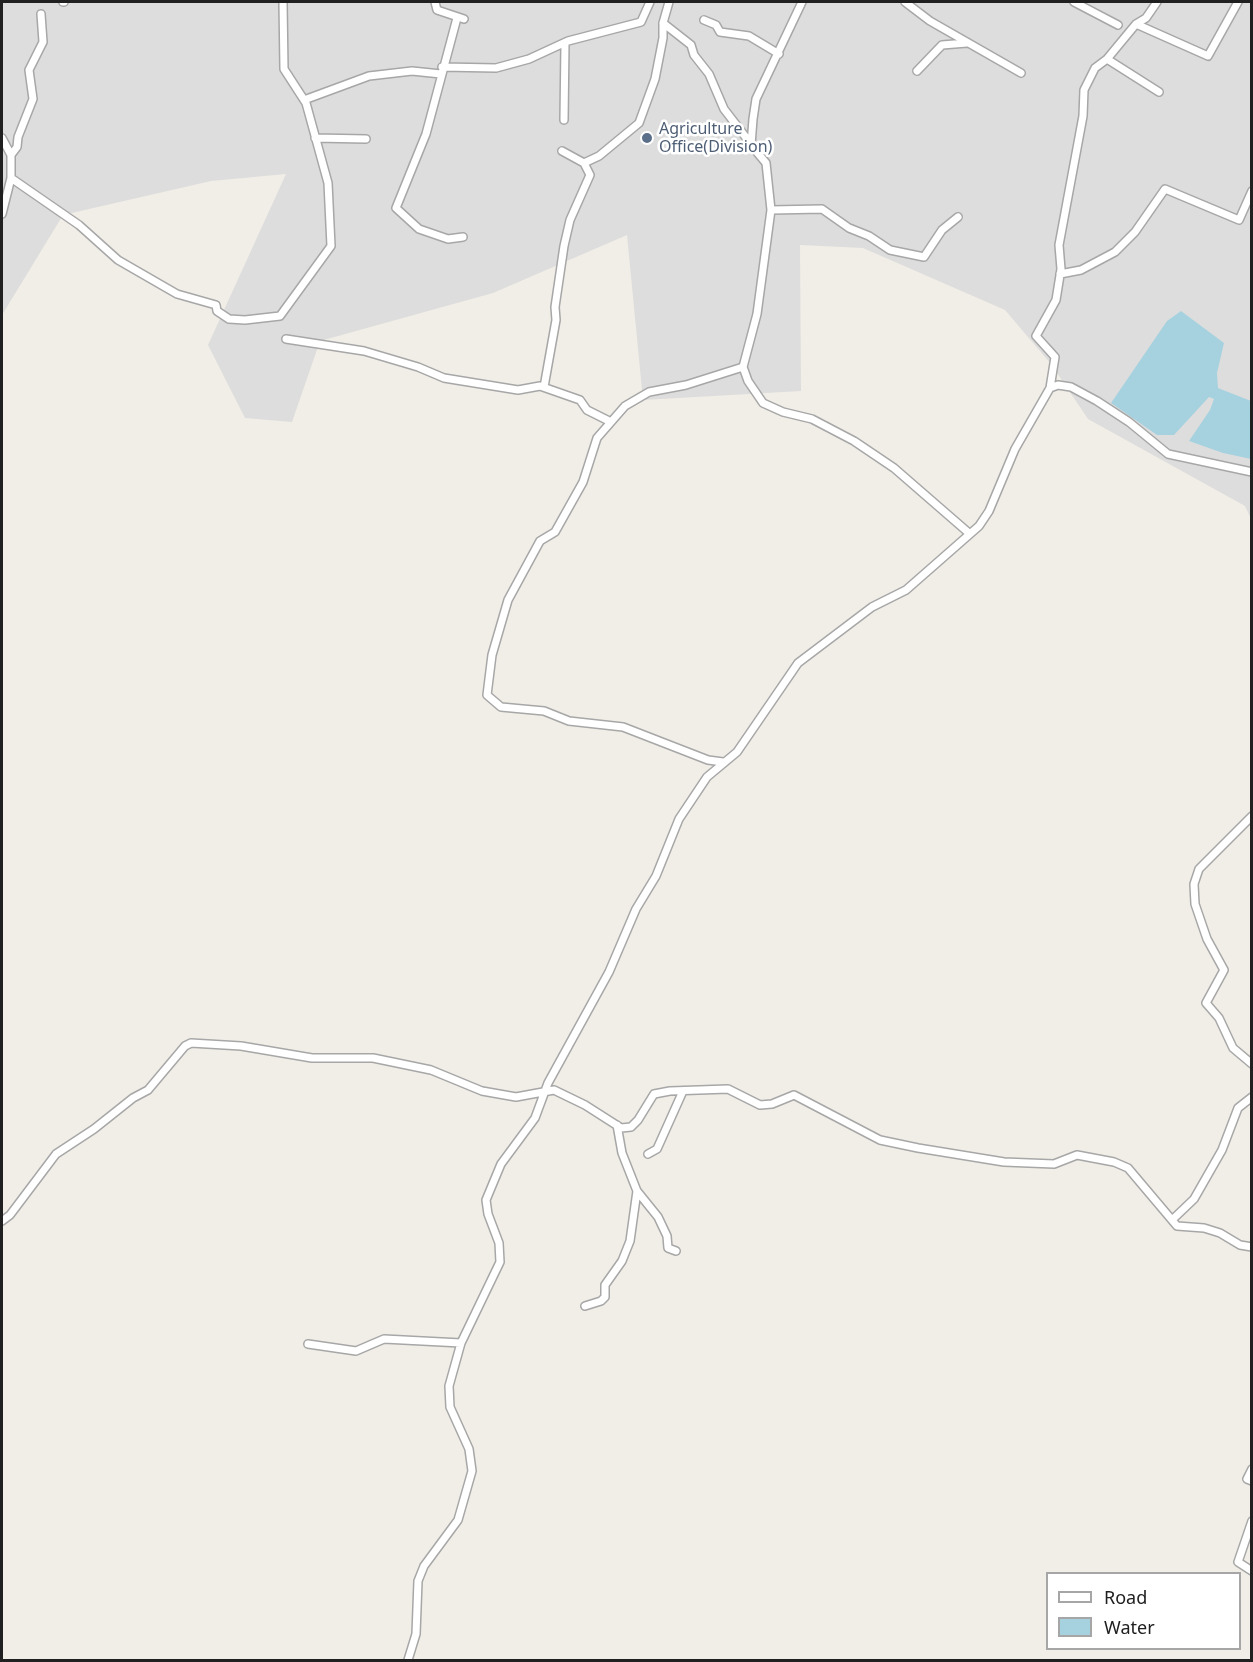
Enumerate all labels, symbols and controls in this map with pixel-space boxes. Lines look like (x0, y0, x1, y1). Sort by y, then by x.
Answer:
place label: Agriculture Office(Division) (659, 119, 772, 157)
marker: Agriculture Office(Division) (640, 131, 654, 145)
legend (1046, 1572, 1241, 1650)
text: Road (1104, 1585, 1147, 1609)
text: Water (1104, 1615, 1155, 1639)

